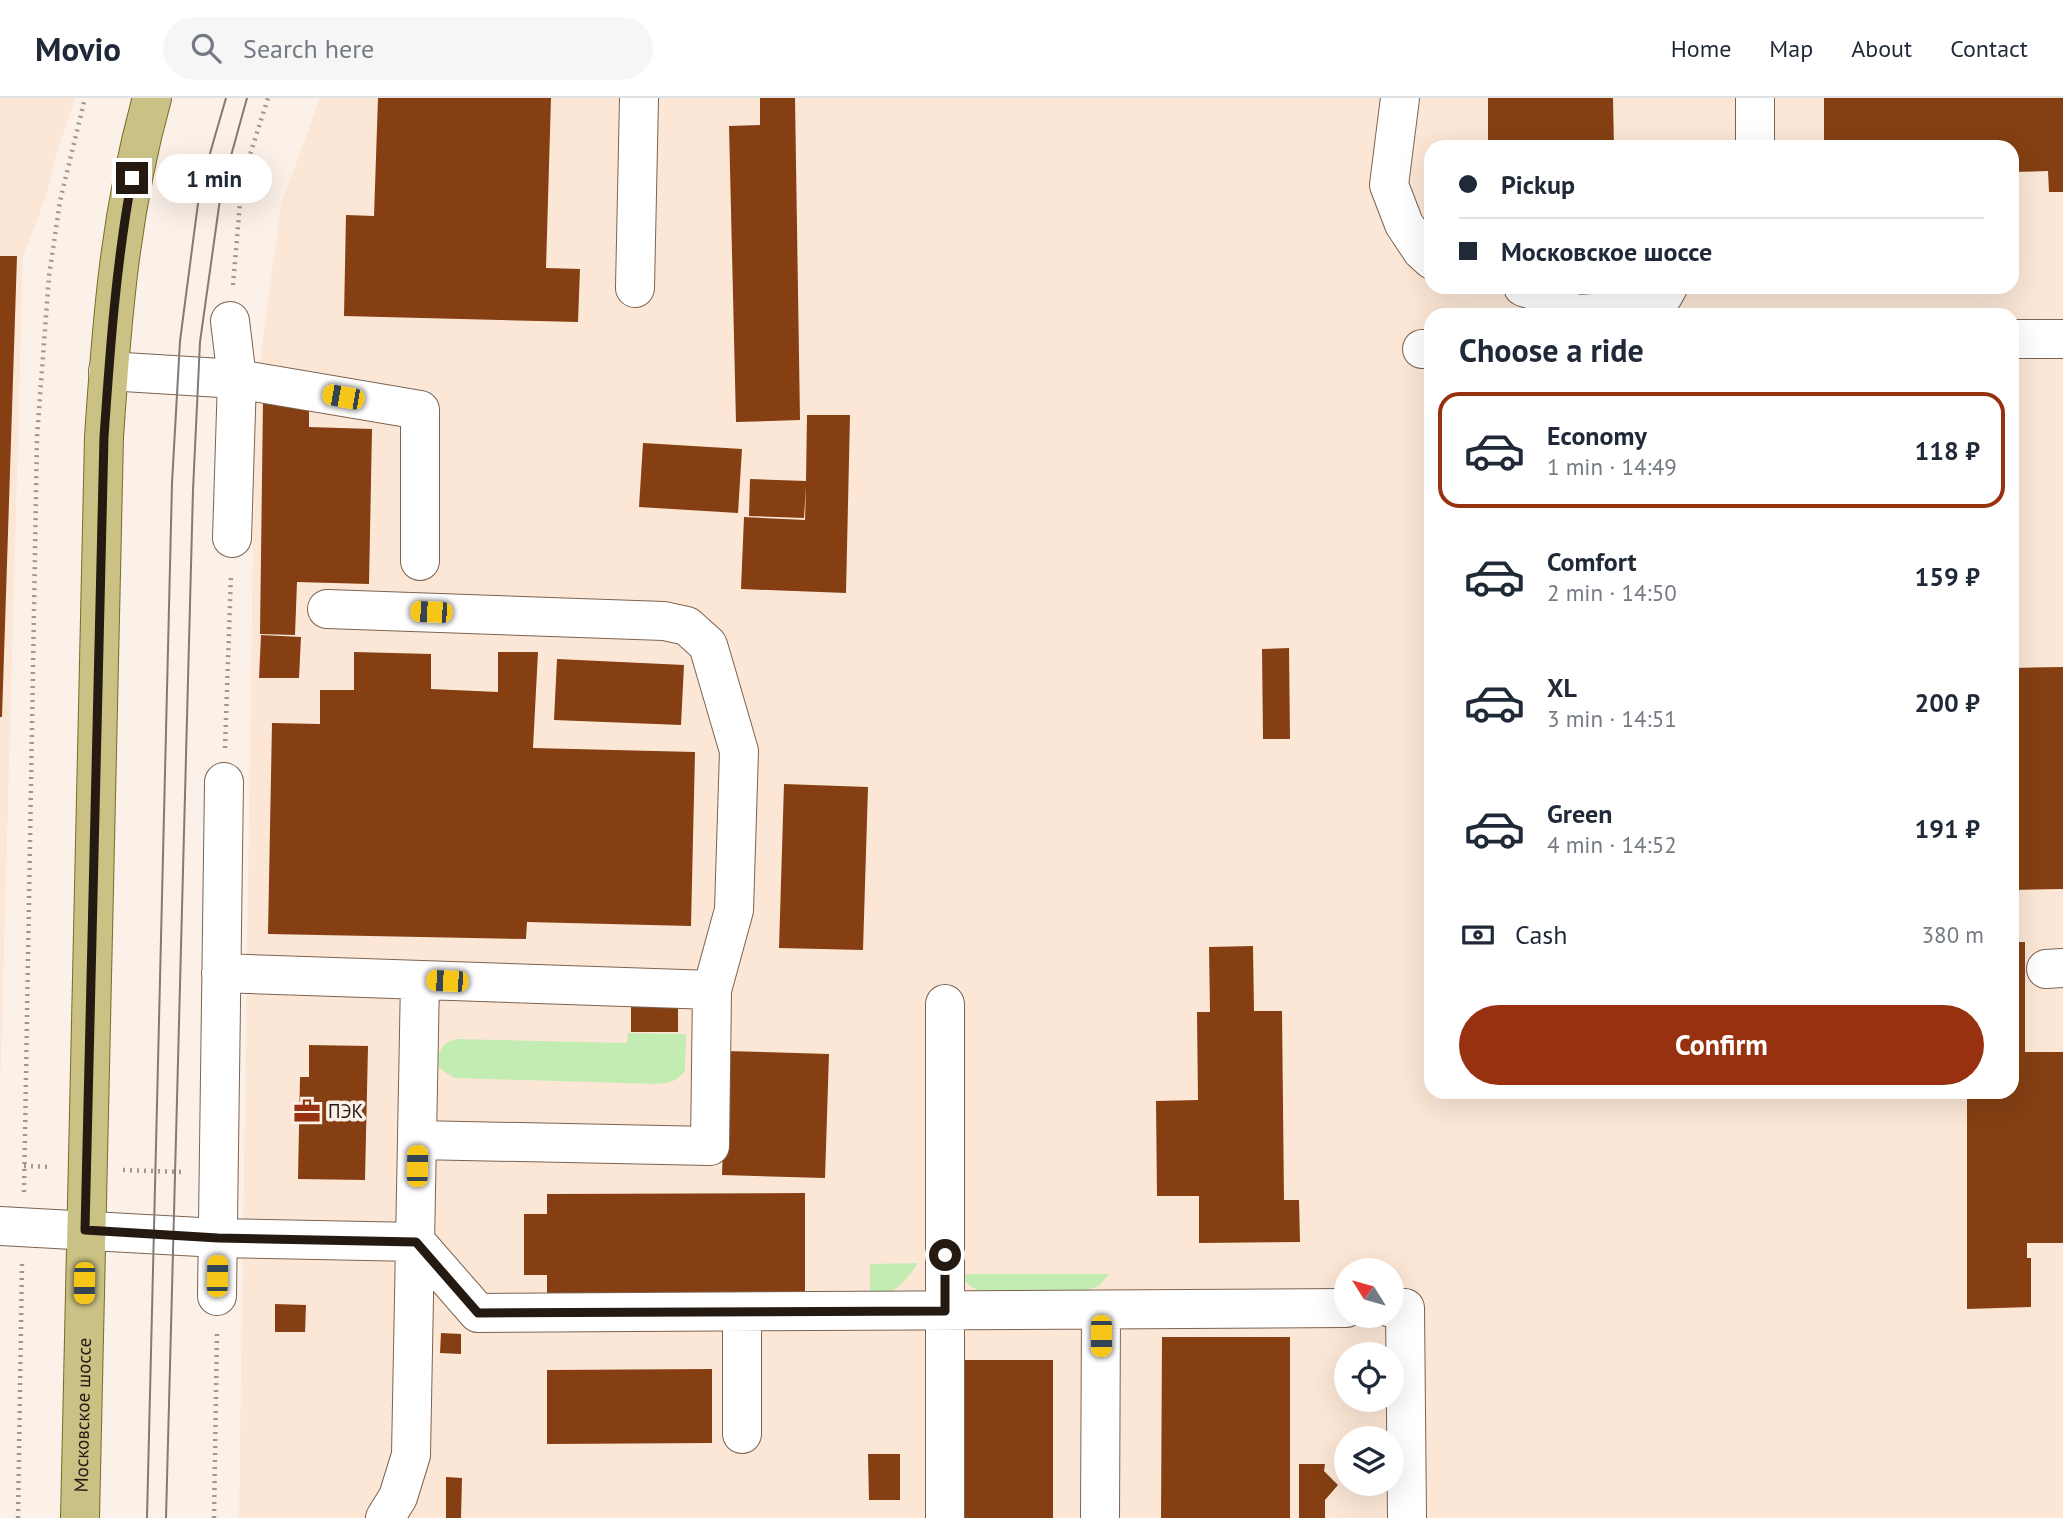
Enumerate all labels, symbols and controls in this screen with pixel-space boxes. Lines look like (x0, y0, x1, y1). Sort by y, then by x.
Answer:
search box (163, 17, 653, 80)
text: Movio (35, 27, 121, 70)
icon: search (187, 29, 225, 67)
text: Search here (243, 32, 374, 65)
text: Home (1671, 33, 1731, 64)
text: Map (1769, 33, 1813, 64)
text: About (1851, 33, 1912, 64)
text: Contact (1950, 33, 2028, 64)
callout: 1 min (156, 154, 272, 202)
route end (116, 162, 148, 194)
text: 1 min (186, 164, 242, 193)
text: Pickup (1501, 168, 1575, 201)
text: Московское шоссе (1501, 235, 1712, 268)
text: Choose a ride (1459, 329, 1644, 371)
car (321, 383, 366, 411)
icon: car (1463, 419, 1526, 482)
text: Economy (1547, 419, 1647, 452)
text: 118 ₽ (1914, 434, 1980, 467)
text: 1 min · 14:49 (1547, 452, 1677, 481)
icon: car (1463, 545, 1526, 608)
text: Comfort (1547, 545, 1637, 578)
text: 159 ₽ (1914, 560, 1980, 593)
text: 2 min · 14:50 (1547, 578, 1677, 607)
car (410, 601, 453, 623)
icon: car (1463, 671, 1526, 734)
text: XL (1547, 671, 1577, 704)
text: 200 ₽ (1914, 686, 1980, 719)
text: 3 min · 14:51 (1547, 704, 1677, 733)
icon: car (1463, 797, 1526, 860)
text: Green (1547, 797, 1612, 830)
text: 191 ₽ (1914, 812, 1980, 845)
text: 4 min · 14:52 (1547, 830, 1677, 859)
icon: cash (1459, 916, 1497, 954)
text: Cash (1515, 918, 1567, 951)
text: 380 m (1922, 920, 1984, 949)
car (426, 970, 469, 992)
button: Confirm (1459, 1005, 1984, 1085)
office icon: ПЭК (292, 1096, 322, 1126)
place label: ПЭК (328, 1099, 363, 1123)
car (407, 1145, 428, 1187)
route start (929, 1239, 961, 1271)
car (207, 1255, 228, 1297)
north arrow (1334, 1258, 1404, 1328)
map controls (1334, 1258, 1404, 1496)
car (74, 1262, 95, 1304)
car (1091, 1315, 1112, 1357)
street label: Московское шоссе (69, 1337, 96, 1493)
button: locate (1334, 1342, 1404, 1412)
button: layers (1334, 1426, 1404, 1496)

